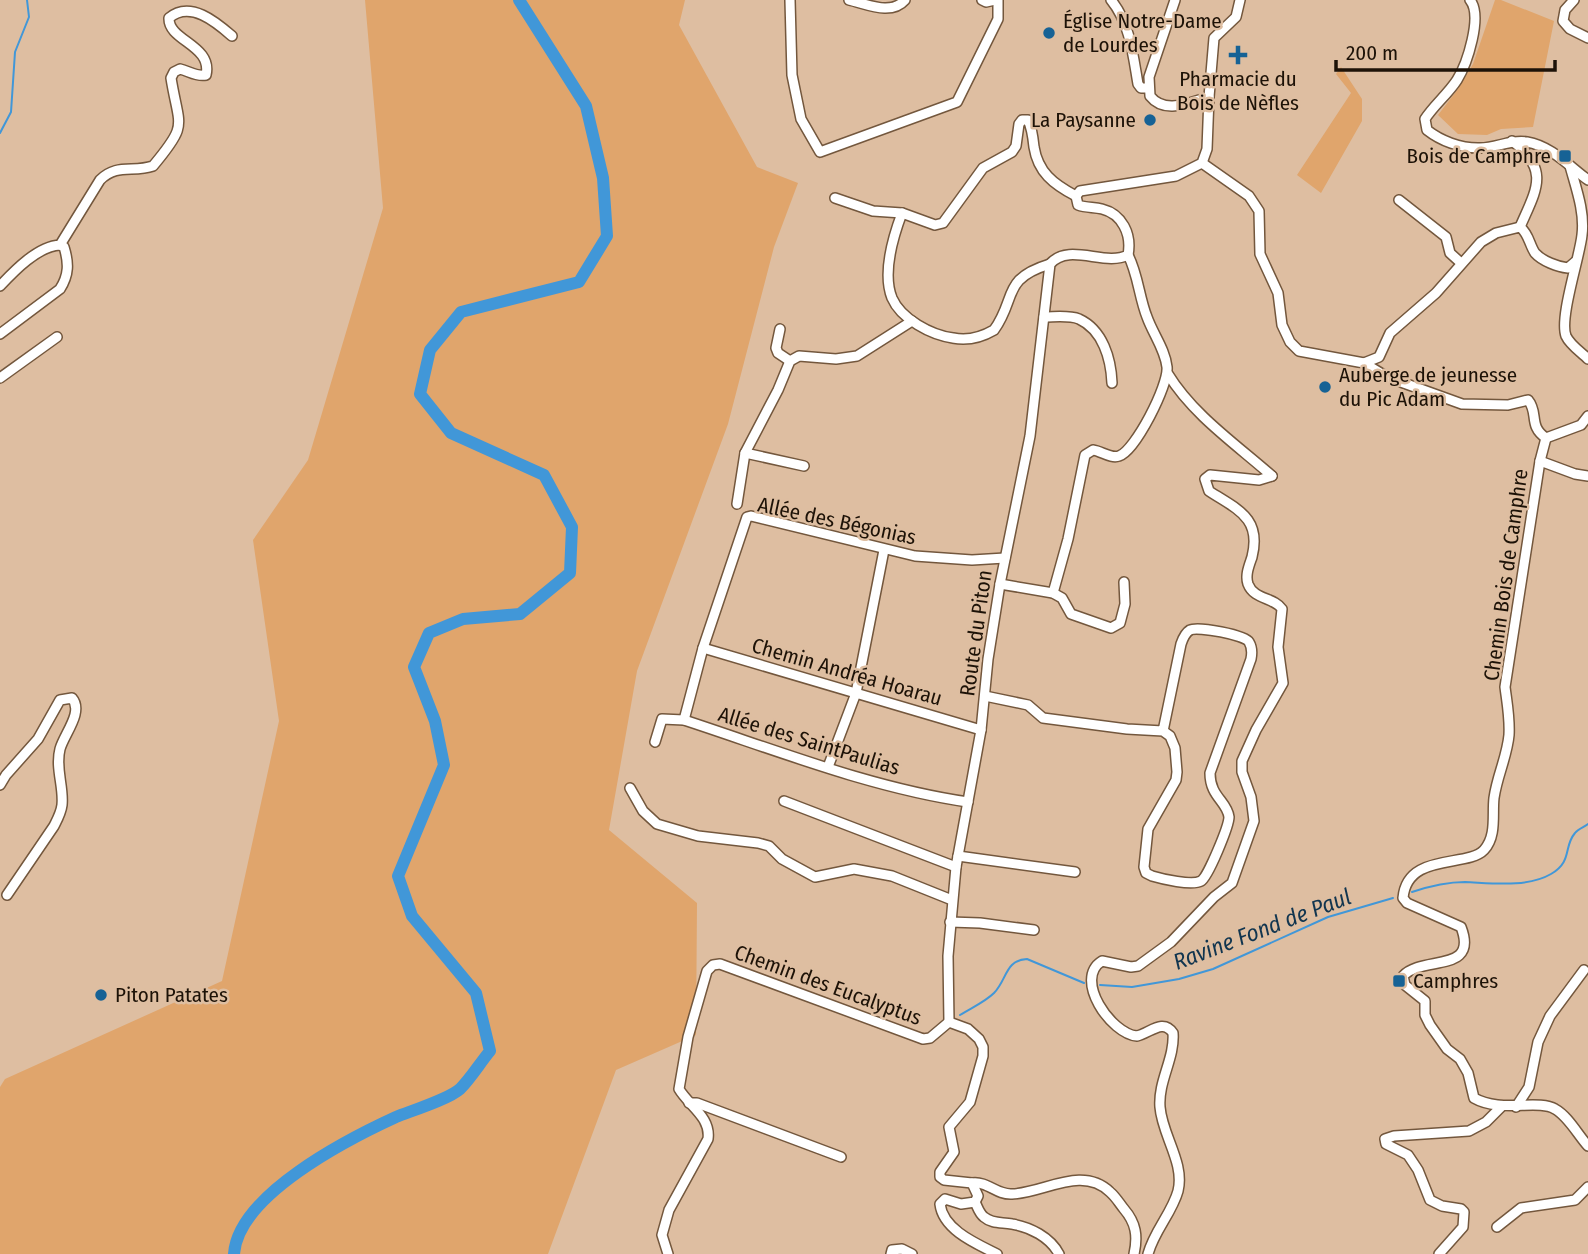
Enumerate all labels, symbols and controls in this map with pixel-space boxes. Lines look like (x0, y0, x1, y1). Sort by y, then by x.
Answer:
place label: Église Notre-Dame de Lourdes (1063, 8, 1222, 58)
marker: Église Notre-Dame de Lourdes (1041, 25, 1057, 41)
scale bar (1336, 28, 1555, 72)
text: 200 m (1346, 40, 1398, 66)
marker: Pharmacie du Bois de Nèfles (1230, 47, 1246, 63)
place label: Pharmacie du Bois de Nèfles (1177, 66, 1299, 116)
place label: La Paysanne (1031, 107, 1136, 133)
marker: La Paysanne (1142, 112, 1158, 128)
place label: Bois de Camphre (1406, 143, 1551, 169)
marker: Bois de Camphre (1557, 148, 1573, 164)
place label: Auberge de jeunesse du Pic Adam (1339, 362, 1517, 412)
marker: Auberge de jeunesse du Pic Adam (1317, 379, 1333, 395)
street label: Chemin Bois de Camphre (1478, 467, 1534, 683)
street label: Allée des Bégonias (755, 492, 919, 550)
street label: Route du Piton (954, 568, 998, 698)
street label: Chemin Andréa Hoarau (749, 632, 945, 712)
street label: Allée des SaintPaulias (715, 701, 903, 781)
water label: Ravine Fond de Paul (1169, 882, 1355, 976)
street label: Chemin des Eucalyptus (731, 939, 925, 1031)
place label: Camphres (1413, 968, 1498, 994)
marker: Camphres (1391, 973, 1407, 989)
place label: Piton Patates (115, 982, 228, 1008)
marker: Piton Patates (93, 987, 109, 1003)

